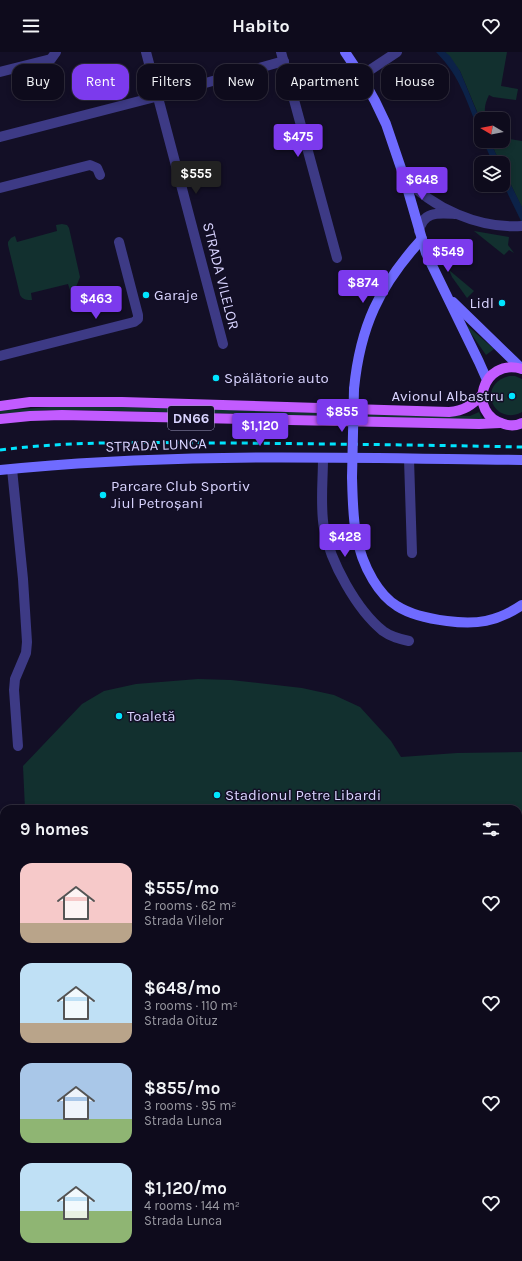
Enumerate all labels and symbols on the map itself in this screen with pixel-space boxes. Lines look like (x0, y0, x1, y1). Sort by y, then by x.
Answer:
north arrow (474, 112, 510, 148)
pin: $475 (274, 124, 322, 158)
pin: $555 (172, 161, 220, 195)
pin: $648 (398, 167, 446, 201)
street label: STRADA VILELOR (199, 220, 243, 332)
pin: $549 (424, 239, 472, 273)
pin: $874 (339, 270, 387, 304)
pin: $463 (72, 286, 120, 320)
place label: Garaje (154, 286, 198, 304)
marker: Garaje (141, 290, 151, 300)
place label: Lidl (469, 294, 494, 312)
marker: Lidl (497, 298, 507, 308)
place label: Spălătorie auto (224, 369, 329, 387)
marker: Spălătorie auto (211, 373, 221, 383)
place label: Avionul Albastru (392, 387, 504, 405)
marker: Avionul Albastru (507, 391, 517, 401)
pin: $855 (318, 399, 366, 433)
road number: DN66 (168, 406, 214, 430)
pin: $1,120 (227, 413, 293, 447)
street label: STRADA LUNCA (105, 434, 207, 456)
place label: Parcare Club Sportiv Jiul Petroșani (111, 477, 250, 512)
marker: Parcare Club Sportiv Jiul Petroșani (98, 490, 108, 500)
pin: $428 (321, 524, 369, 558)
place label: Toaletă (127, 707, 176, 725)
marker: Toaletă (114, 711, 124, 721)
place label: Stadionul Petre Libardi (225, 786, 381, 804)
marker: Stadionul Petre Libardi (212, 790, 222, 800)

